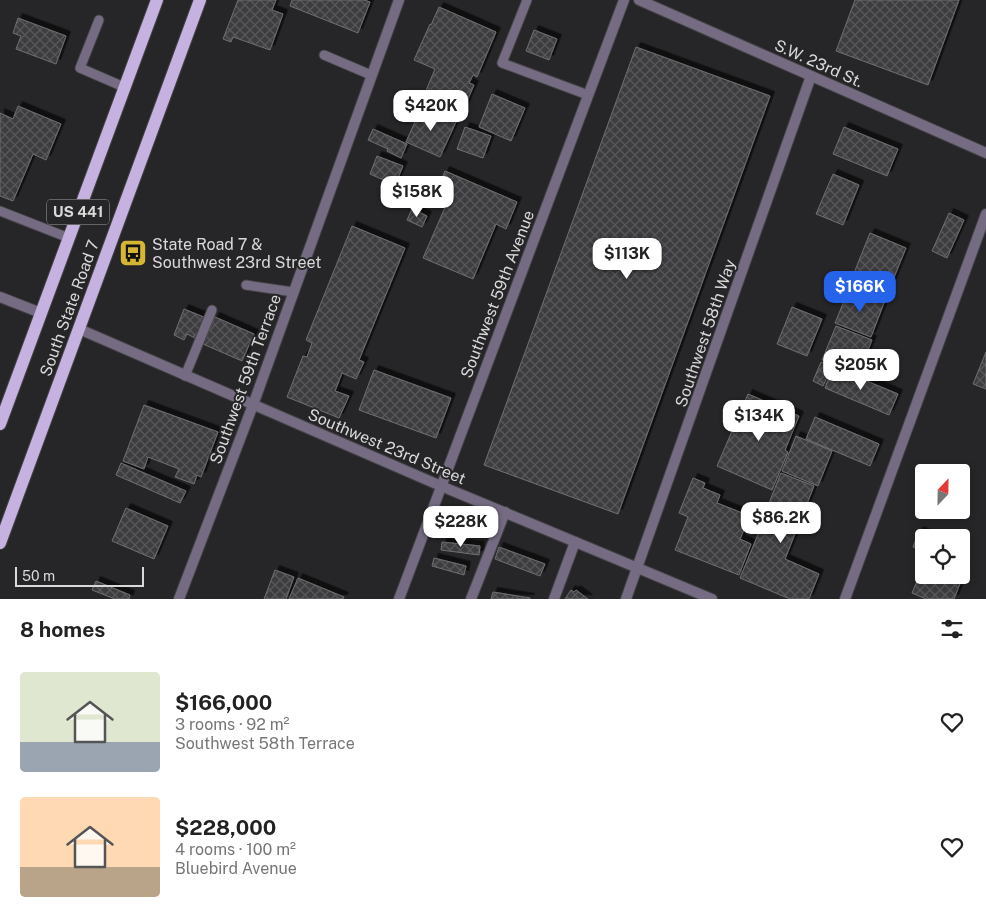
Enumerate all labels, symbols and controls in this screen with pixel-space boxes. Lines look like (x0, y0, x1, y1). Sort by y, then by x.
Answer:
street label: S.W. 23rd St. (772, 36, 866, 91)
pin: $420K (396, 90, 466, 132)
text: $420K (404, 96, 458, 115)
pin: $158K (382, 176, 452, 218)
text: $158K (392, 182, 442, 201)
road number: US 441 (47, 200, 109, 224)
street label: Southwest 59th Avenue (457, 208, 538, 381)
place label: State Road 7 & Southwest 23rd Street (152, 235, 321, 272)
street label: South State Road 7 (36, 237, 103, 379)
bus stop icon: State Road 7 & Southwest 23rd Street (118, 238, 148, 268)
pin: $113K (592, 238, 662, 280)
text: $113K (604, 244, 650, 263)
street label: Southwest 58th Way (671, 256, 740, 409)
pin: $166K (825, 270, 895, 313)
text: $166K (835, 277, 885, 296)
street label: Southwest 59th Terrace (206, 292, 285, 467)
pin: $205K (826, 348, 896, 391)
text: $205K (834, 355, 888, 374)
pin: $134K (724, 400, 794, 442)
street label: Southwest 23rd Street (305, 405, 469, 488)
text: $134K (734, 406, 784, 425)
north arrow (915, 464, 970, 519)
map controls (915, 464, 970, 584)
pin: $86.2K (740, 502, 822, 544)
pin: $228K (426, 506, 496, 548)
text: $86.2K (752, 508, 810, 527)
text: $228K (434, 512, 488, 531)
button: locate (915, 529, 970, 584)
scale bar (15, 564, 144, 587)
text: 50 m (22, 568, 55, 584)
icon: filters (938, 615, 966, 643)
text: 8 homes (20, 617, 105, 642)
text: $166,000 (175, 690, 272, 715)
icon: home (60, 692, 120, 752)
icon: heart (938, 708, 966, 736)
text: 3 rooms · 92 m² (175, 715, 289, 734)
text: Southwest 58th Terrace (175, 734, 355, 753)
text: $228,000 (175, 815, 276, 840)
icon: home (60, 817, 120, 877)
icon: heart (938, 833, 966, 861)
text: 4 rooms · 100 m² (175, 840, 296, 859)
text: Bluebird Avenue (175, 859, 297, 878)

